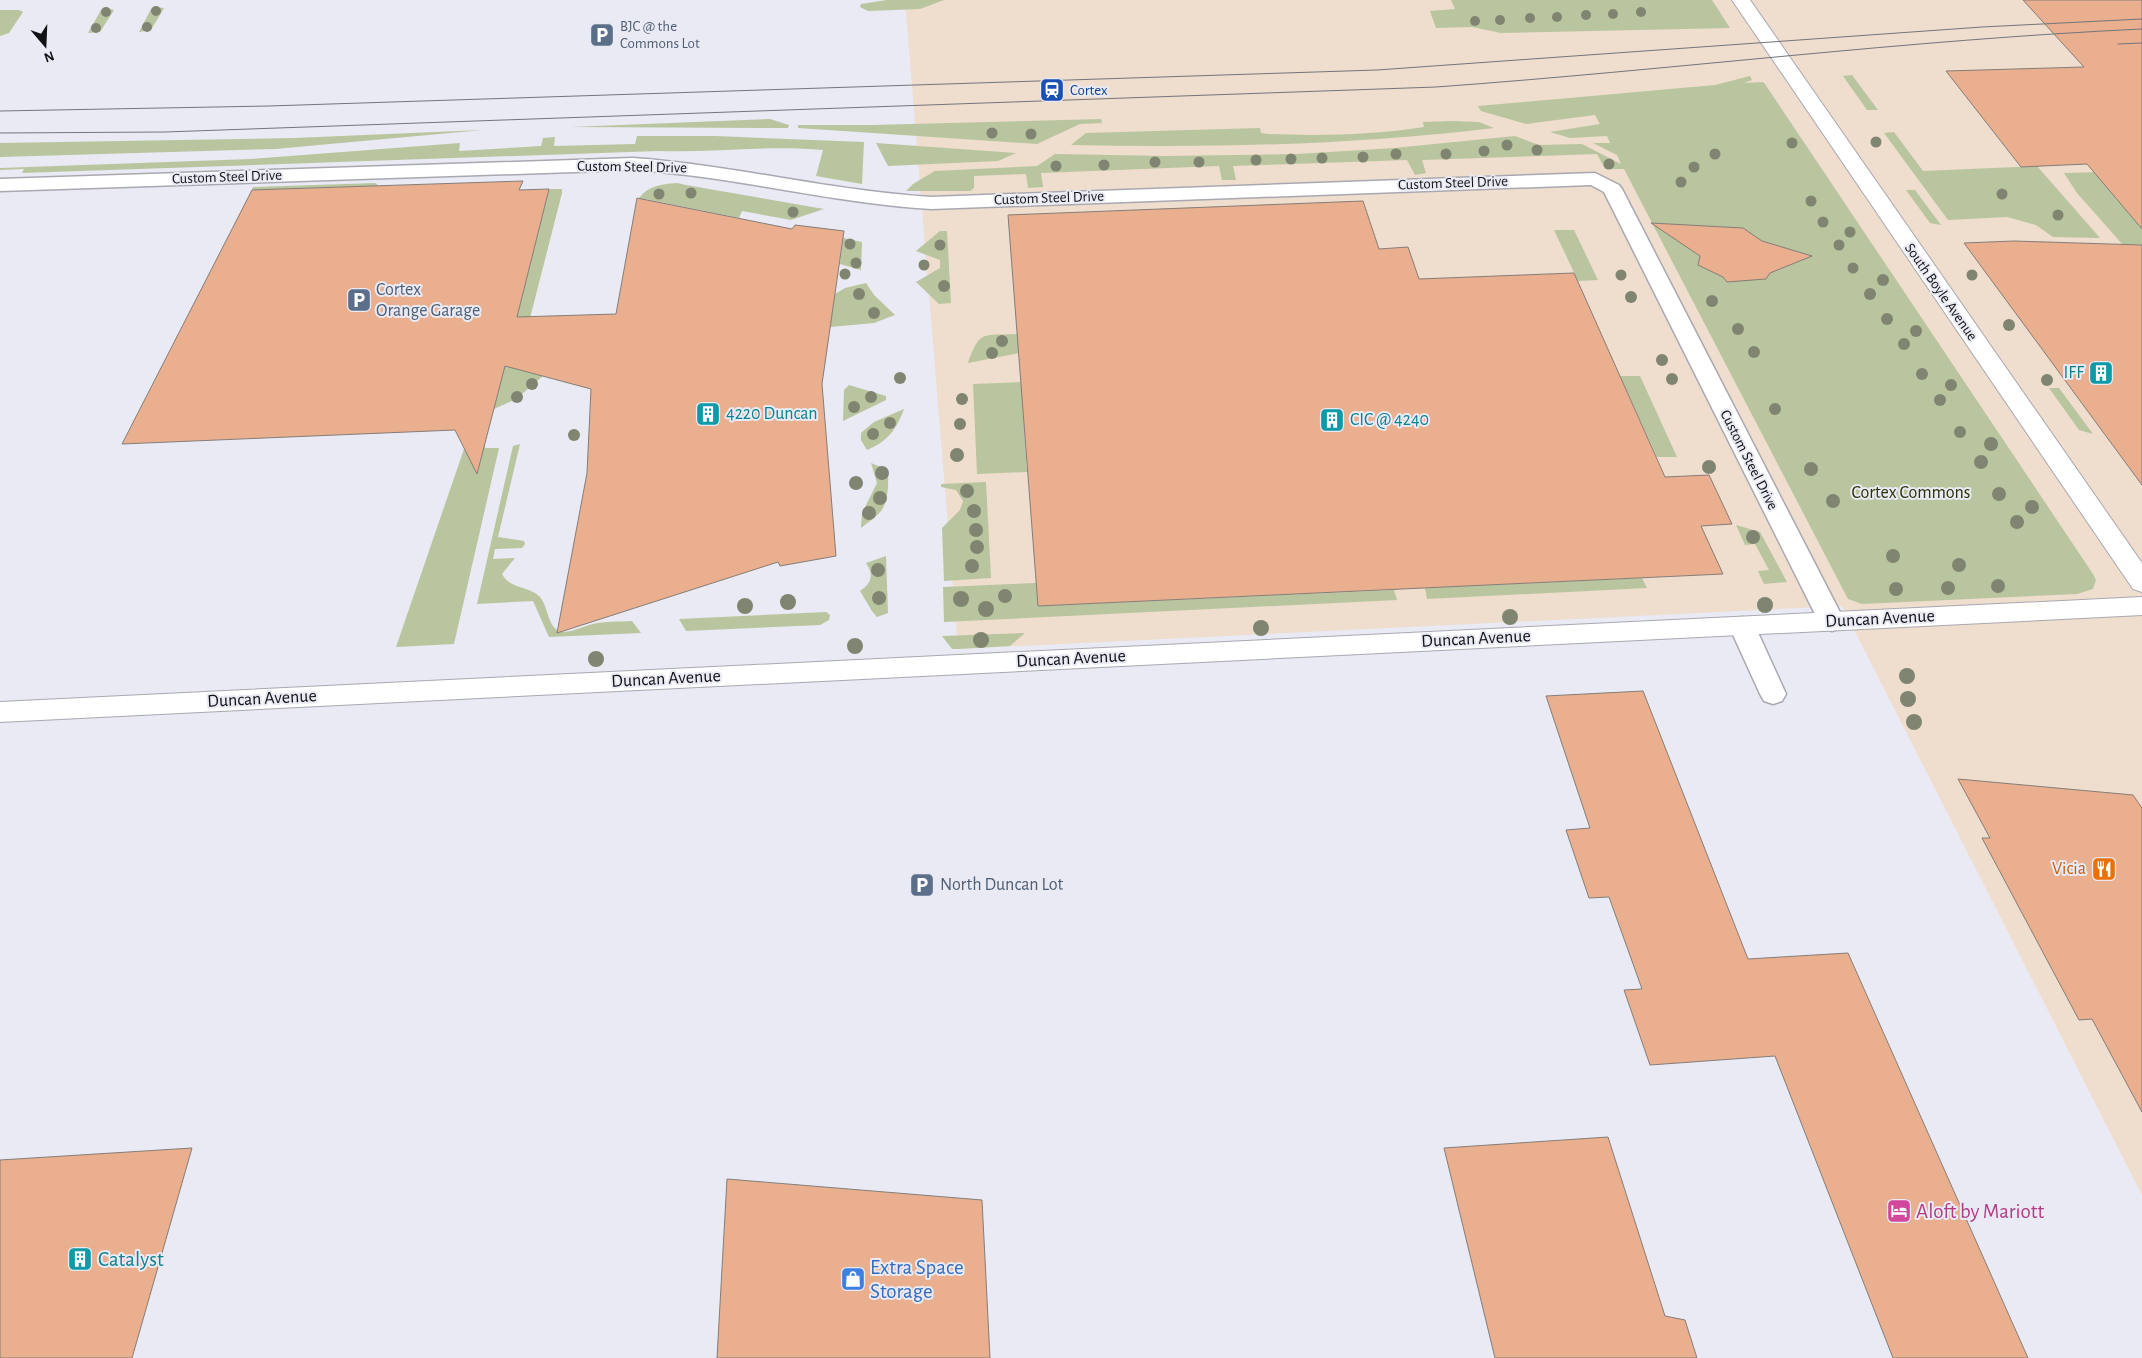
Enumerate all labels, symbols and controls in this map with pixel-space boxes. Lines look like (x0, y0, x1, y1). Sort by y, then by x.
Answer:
place label: BJC @ the Commons Lot (620, 19, 700, 51)
north arrow (20, 20, 70, 70)
parking icon: BJC @ the Commons Lot (589, 22, 615, 48)
text: N (42, 48, 56, 65)
station icon: Cortex (1039, 77, 1065, 103)
place label: Cortex (1070, 83, 1108, 98)
street label: Custom Steel Drive (577, 159, 687, 175)
street label: Custom Steel Drive (172, 168, 282, 186)
street label: Custom Steel Drive (1398, 174, 1508, 192)
street label: Custom Steel Drive (994, 189, 1104, 207)
street label: South Boyle Avenue (1902, 241, 1980, 344)
place label: Cortex Orange Garage (376, 281, 480, 320)
parking icon: Cortex Orange Garage (346, 287, 372, 313)
building icon: IFF (2088, 360, 2114, 386)
place label: IFF (2064, 364, 2084, 382)
building icon: 4220 Duncan (695, 401, 721, 427)
place label: 4220 Duncan (726, 405, 818, 423)
building icon: CIC @ 4240 (1319, 407, 1345, 433)
street label: Custom Steel Drive (1717, 408, 1781, 512)
place label: CIC @ 4240 (1350, 411, 1429, 429)
park label: Cortex Commons (1852, 484, 1970, 502)
street label: Duncan Avenue (1825, 607, 1935, 631)
street label: Duncan Avenue (1421, 627, 1531, 651)
street label: Duncan Avenue (1016, 647, 1126, 671)
street label: Duncan Avenue (611, 667, 721, 691)
street label: Duncan Avenue (207, 687, 317, 711)
restaurant icon: Vicia (2091, 856, 2117, 882)
place label: Vicia (2052, 860, 2086, 878)
parking icon: North Duncan Lot (909, 872, 935, 898)
place label: North Duncan Lot (940, 876, 1064, 894)
hotel icon: Aloft by Mariott (1886, 1198, 1912, 1224)
place label: Aloft by Mariott (1916, 1201, 2045, 1222)
building icon: Catalyst (67, 1246, 93, 1272)
place label: Catalyst (98, 1249, 164, 1270)
place label: Extra Space Storage (870, 1257, 964, 1302)
shop icon: Extra Space Storage (840, 1266, 866, 1292)

